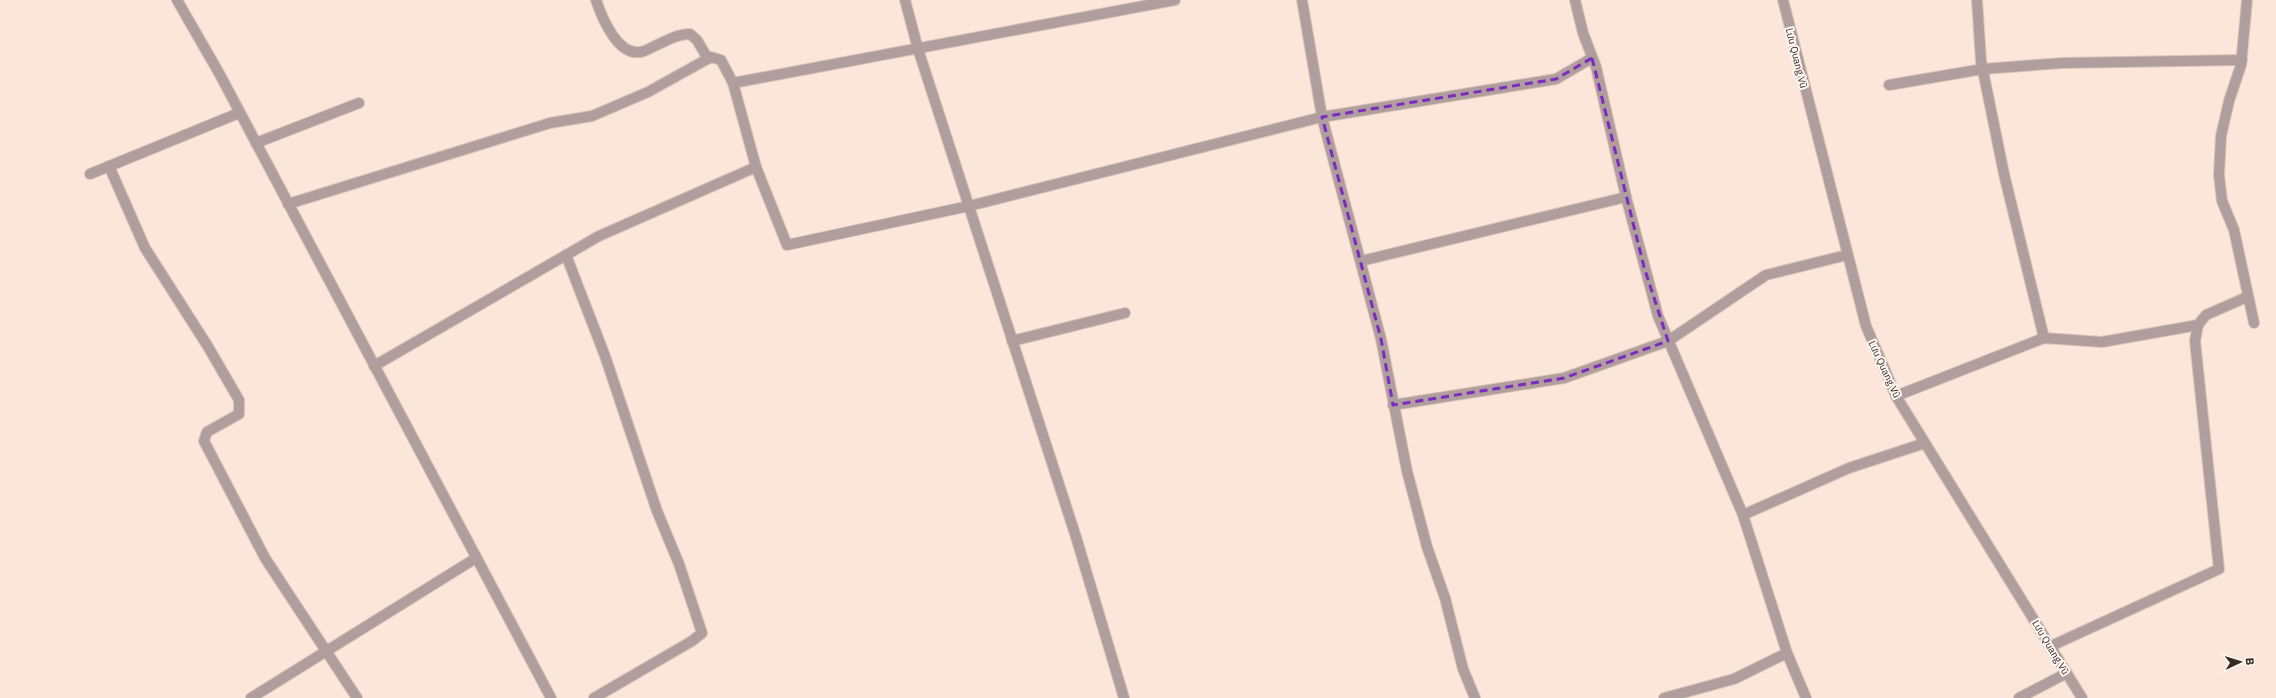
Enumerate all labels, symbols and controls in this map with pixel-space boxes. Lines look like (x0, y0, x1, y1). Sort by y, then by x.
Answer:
street label: Lưu Quang Vũ (1783, 27, 1810, 90)
street label: Lưu Quang Vũ (1866, 339, 1903, 400)
street label: Lưu Quang Vũ (2029, 617, 2072, 677)
north arrow (2220, 642, 2260, 682)
text: B (2243, 657, 2257, 665)

